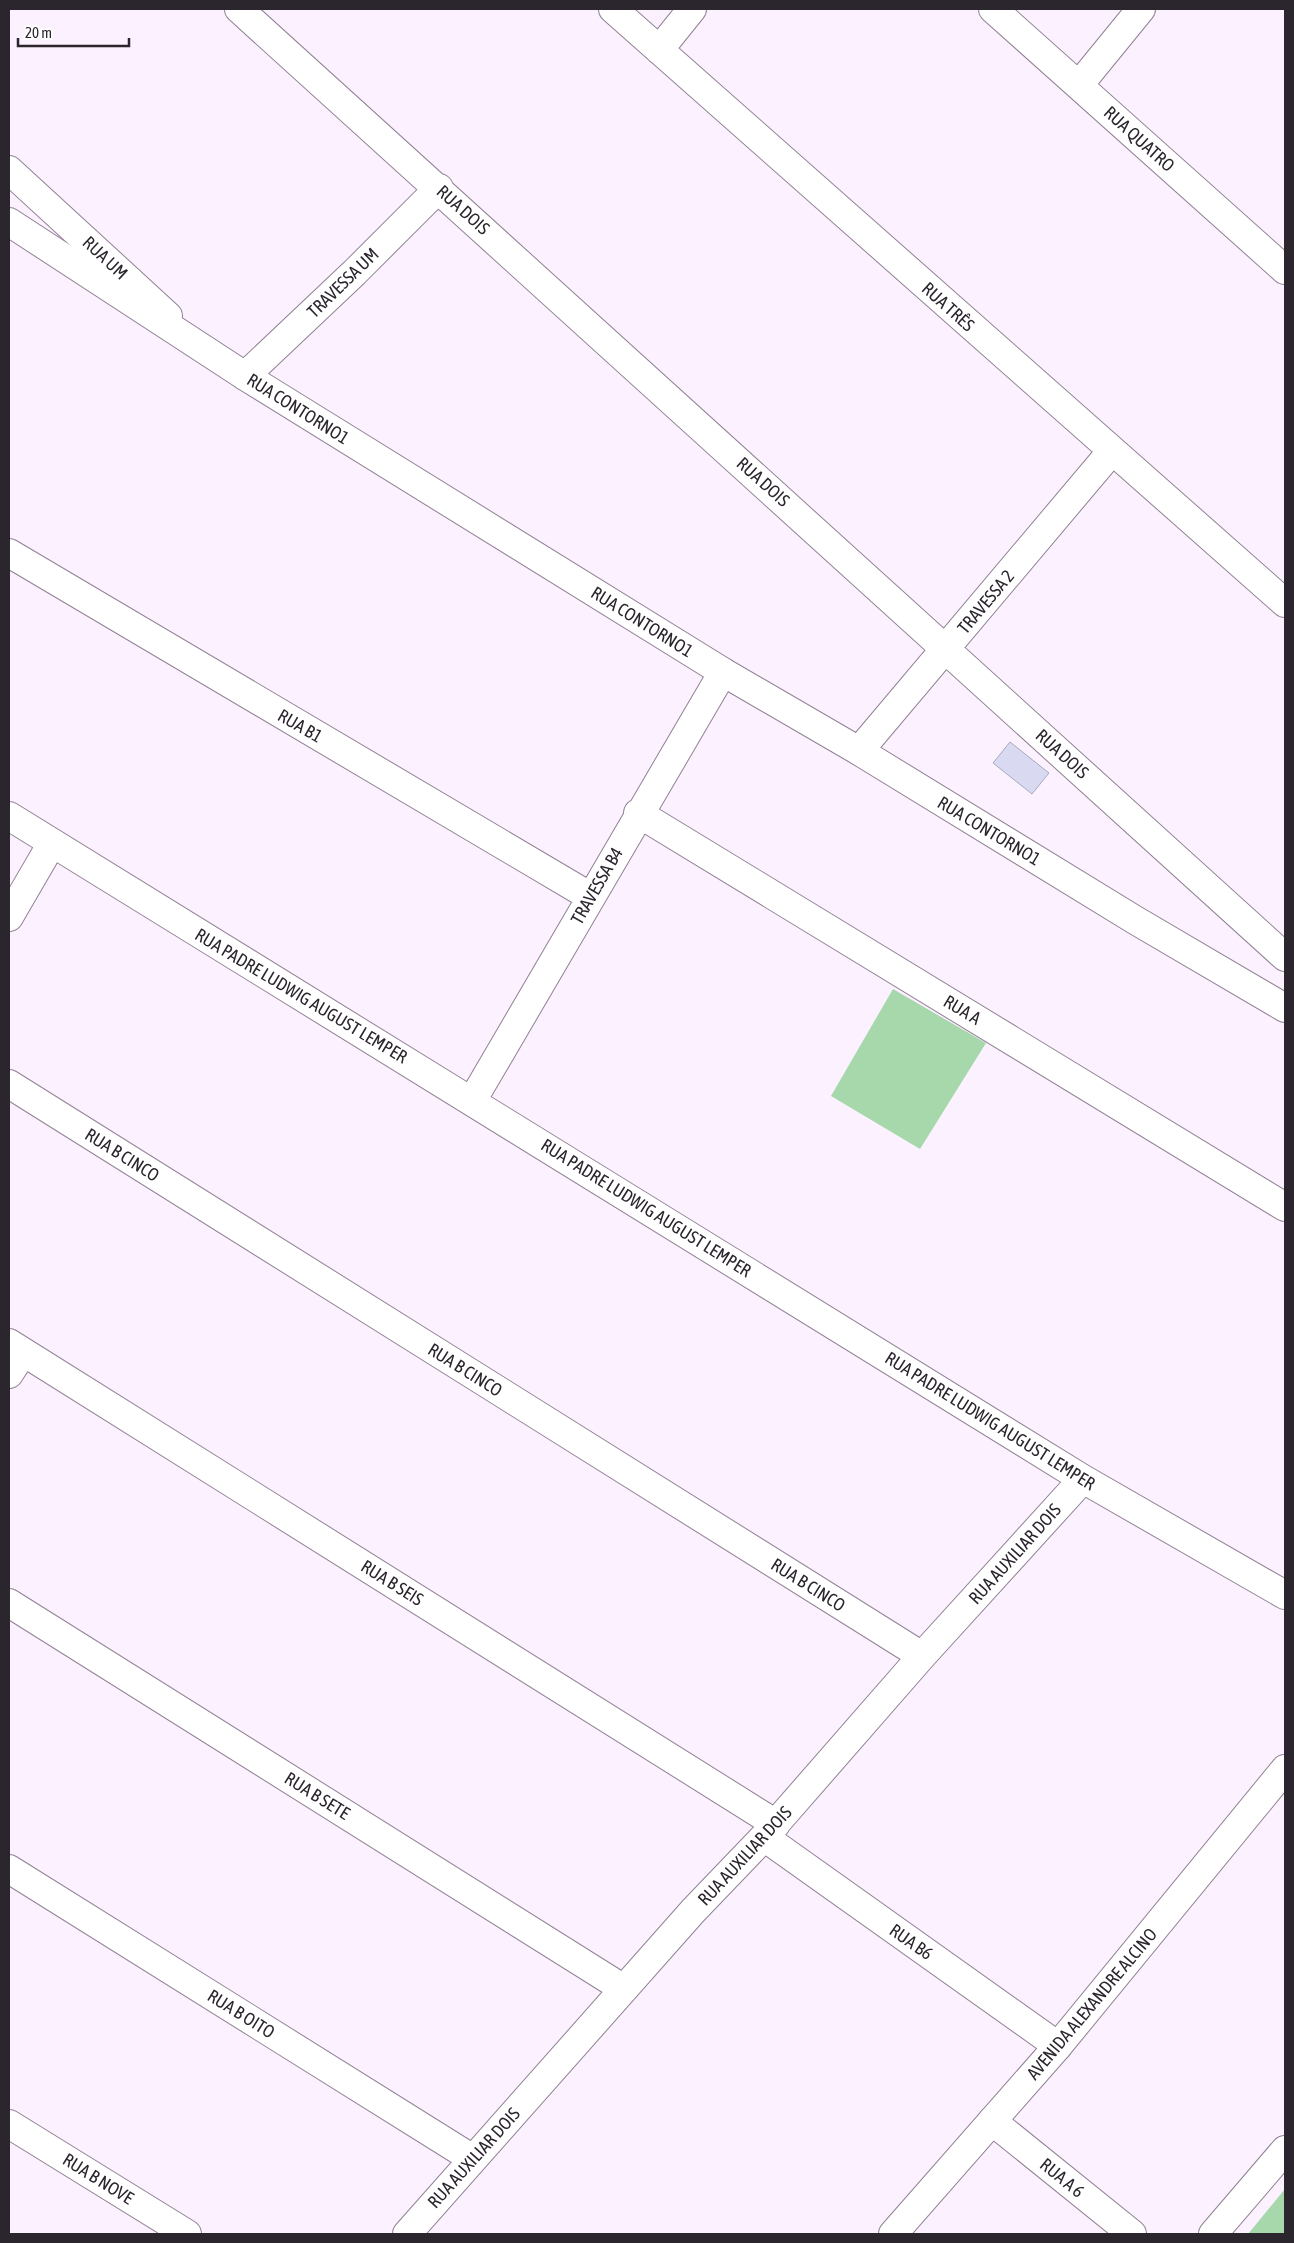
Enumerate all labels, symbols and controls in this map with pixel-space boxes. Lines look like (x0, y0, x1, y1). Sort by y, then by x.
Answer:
scale bar (18, 15, 129, 47)
text: 20 m (25, 24, 52, 41)
street label: RUA QUATRO (1100, 102, 1179, 176)
street label: RUA DOIS (433, 181, 494, 239)
street label: RUA UM (79, 232, 132, 284)
street label: TRAVESSA UM (303, 244, 383, 322)
street label: RUA TRÊS (918, 278, 979, 336)
street label: RUA CONTORNO1 (243, 369, 353, 448)
street label: RUA DOIS (733, 453, 794, 511)
street label: TRAVESSA 2 (953, 566, 1018, 638)
street label: RUA CONTORNO1 (587, 582, 697, 661)
street label: RUA B1 (274, 704, 326, 747)
street label: RUA DOIS (1032, 725, 1093, 783)
street label: RUA CONTORNO1 (934, 792, 1045, 870)
street label: TRAVESSA B4 (566, 844, 627, 928)
street label: RUA PADRE LUDWIG AUGUST LEMPER (191, 924, 411, 1067)
street label: RUA A (940, 990, 985, 1029)
street label: RUA B CINCO (81, 1124, 163, 1186)
street label: RUA PADRE LUDWIG AUGUST LEMPER (537, 1134, 755, 1281)
street label: RUA B CINCO (424, 1339, 506, 1401)
street label: RUA PADRE LUDWIG AUGUST LEMPER (881, 1347, 1099, 1494)
street label: RUA AUXILIAR DOIS (964, 1499, 1065, 1608)
street label: RUA B CINCO (767, 1554, 849, 1616)
street label: RUA B SEIS (357, 1555, 428, 1610)
street label: RUA B SETE (281, 1767, 354, 1824)
street label: RUA AUXILIAR DOIS (693, 1802, 796, 1909)
street label: RUA B6 (886, 1919, 937, 1964)
street label: AVENIDA ALEXANDRE ALCINO (1022, 1924, 1161, 2084)
street label: RUA B OITO (204, 1985, 279, 2042)
street label: RUA AUXILIAR DOIS (423, 2103, 524, 2212)
street label: RUA B NOVE (59, 2149, 138, 2209)
street label: RUA A 6 (1036, 2154, 1089, 2202)

